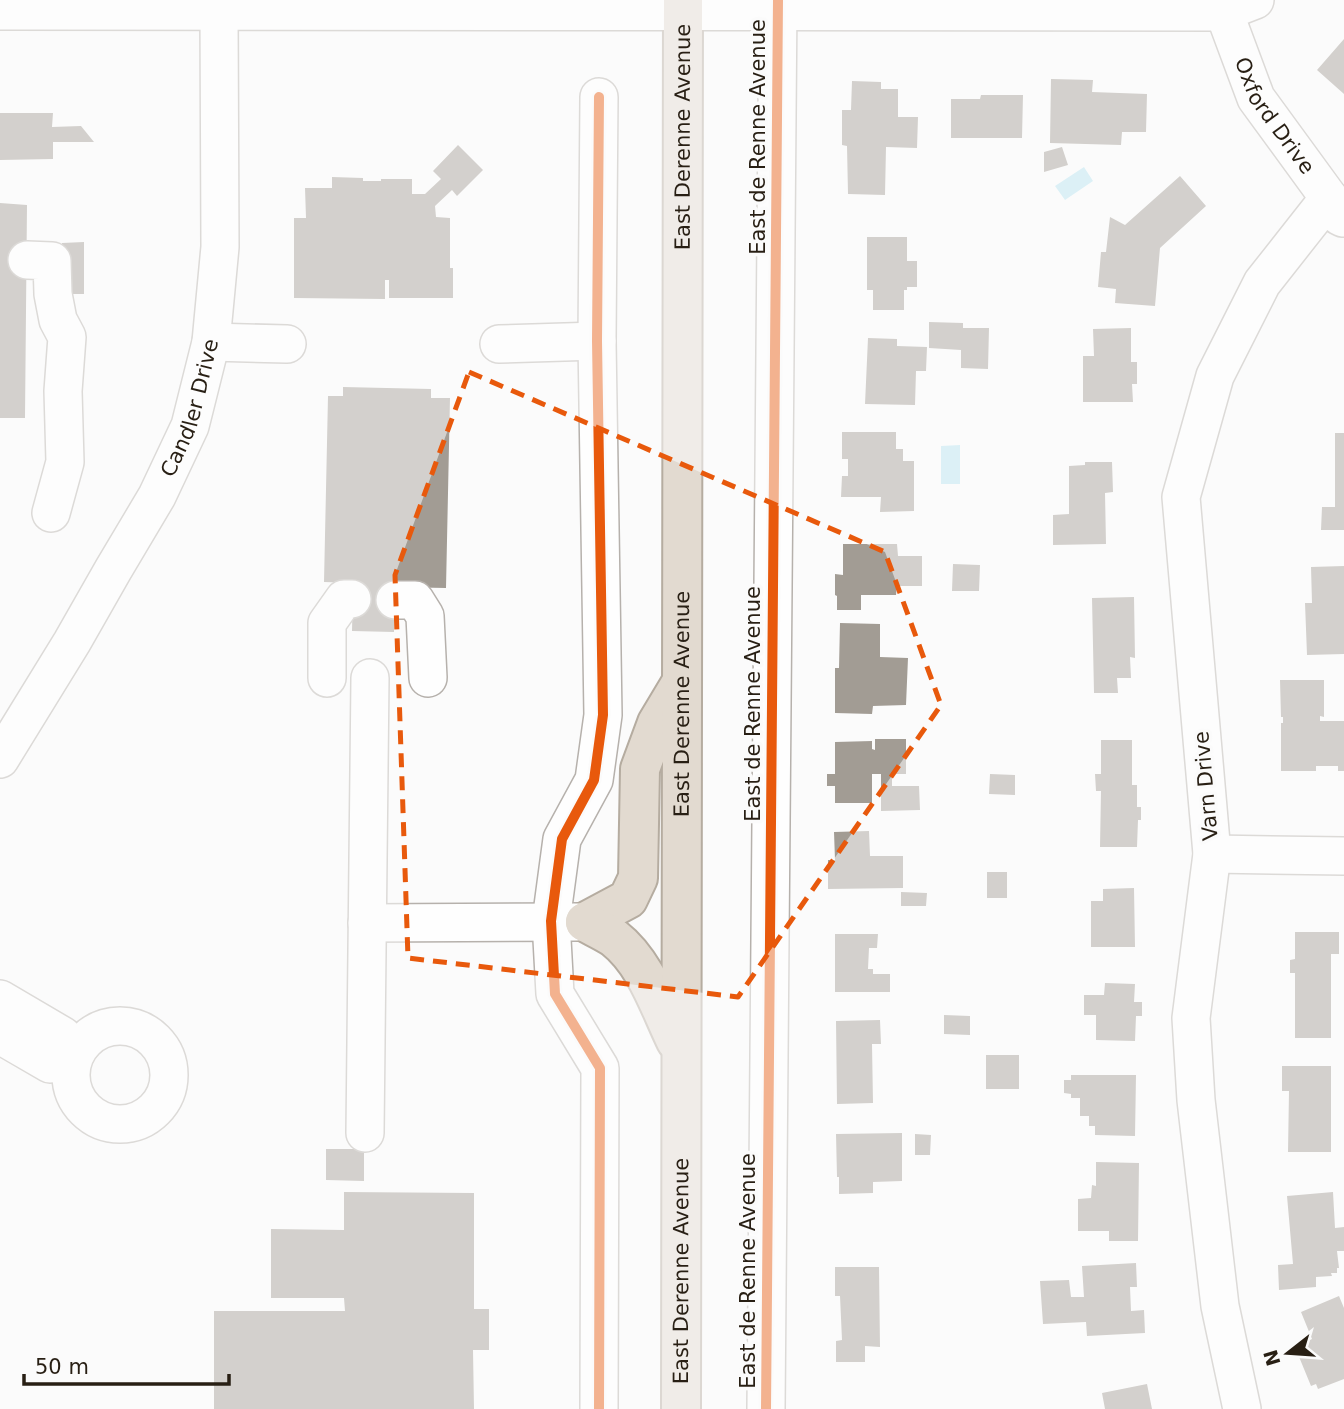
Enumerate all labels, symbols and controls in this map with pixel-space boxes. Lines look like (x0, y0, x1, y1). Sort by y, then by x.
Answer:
street label: East de Renne Avenue (746, 19, 770, 255)
street label: East Derenne Avenue (671, 24, 695, 250)
street label: Oxford Drive (1230, 54, 1319, 179)
street label: Candler Drive (156, 336, 223, 481)
street label: East de Renne Avenue (741, 586, 765, 822)
street label: East Derenne Avenue (670, 591, 694, 817)
street label: Varn Drive (1189, 730, 1223, 842)
street label: East de Renne Avenue (736, 1153, 760, 1389)
street label: East Derenne Avenue (669, 1158, 693, 1384)
north arrow (1253, 1318, 1323, 1388)
scale bar (24, 1342, 229, 1386)
text: N (1259, 1347, 1285, 1369)
text: 50 m (35, 1355, 89, 1379)

